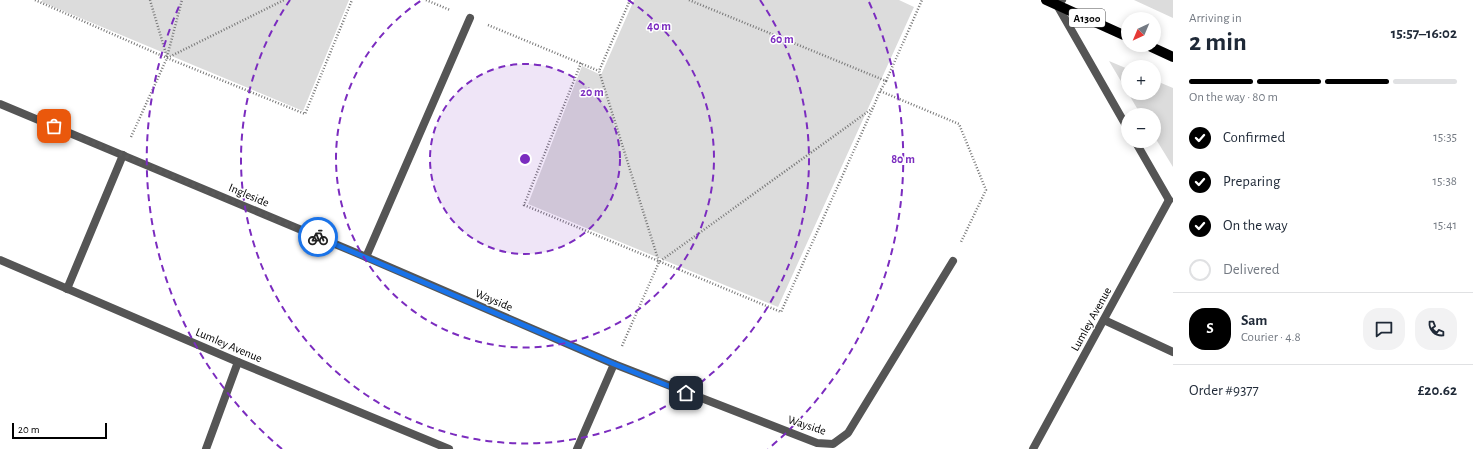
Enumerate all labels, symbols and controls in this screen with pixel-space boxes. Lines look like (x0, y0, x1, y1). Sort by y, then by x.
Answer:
road number: A1300 (1069, 9, 1105, 27)
north arrow (1121, 12, 1161, 52)
map controls (1121, 12, 1161, 148)
text: Arriving in (1189, 12, 1242, 25)
text: 40 m (647, 20, 671, 32)
text: 15:57–16:02 (1391, 26, 1457, 41)
text: 2 min (1189, 29, 1247, 55)
text: 60 m (770, 33, 794, 45)
button: + (1121, 60, 1161, 100)
text: 20 m (580, 86, 604, 98)
text: On the way · 80 m (1189, 91, 1278, 104)
button: − (1121, 108, 1161, 148)
pin (37, 109, 71, 143)
icon: bag (43, 115, 65, 137)
icon: check (1189, 127, 1211, 149)
text: Confirmed (1223, 130, 1285, 145)
text: 15:35 (1433, 131, 1457, 144)
centre of rings (518, 152, 532, 166)
text: 80 m (891, 153, 915, 165)
icon: check (1189, 171, 1211, 193)
text: Preparing (1223, 174, 1280, 189)
text: 15:38 (1433, 175, 1457, 188)
street label: Ingleside (227, 181, 271, 209)
icon: check (1189, 215, 1211, 237)
courier (298, 217, 338, 257)
text: On the way (1223, 218, 1288, 233)
text: 15:41 (1433, 219, 1457, 232)
icon: bike (307, 226, 329, 248)
text: Delivered (1223, 262, 1280, 277)
street label: Lumley Avenue (1068, 285, 1114, 354)
street label: Wayside (473, 287, 515, 314)
button: chat (1363, 308, 1405, 350)
button: phone (1415, 308, 1457, 350)
text: Sam (1241, 313, 1267, 328)
text: S (1206, 321, 1214, 336)
street label: Lumley Avenue (194, 326, 264, 365)
text: Courier · 4.8 (1241, 331, 1301, 344)
pin (669, 376, 703, 410)
icon: home (675, 382, 697, 404)
text: Order #9377 (1189, 383, 1259, 398)
text: £20.62 (1418, 383, 1457, 398)
street label: Wayside (786, 413, 828, 438)
scale bar (12, 421, 107, 440)
text: 20 m (18, 424, 39, 435)

